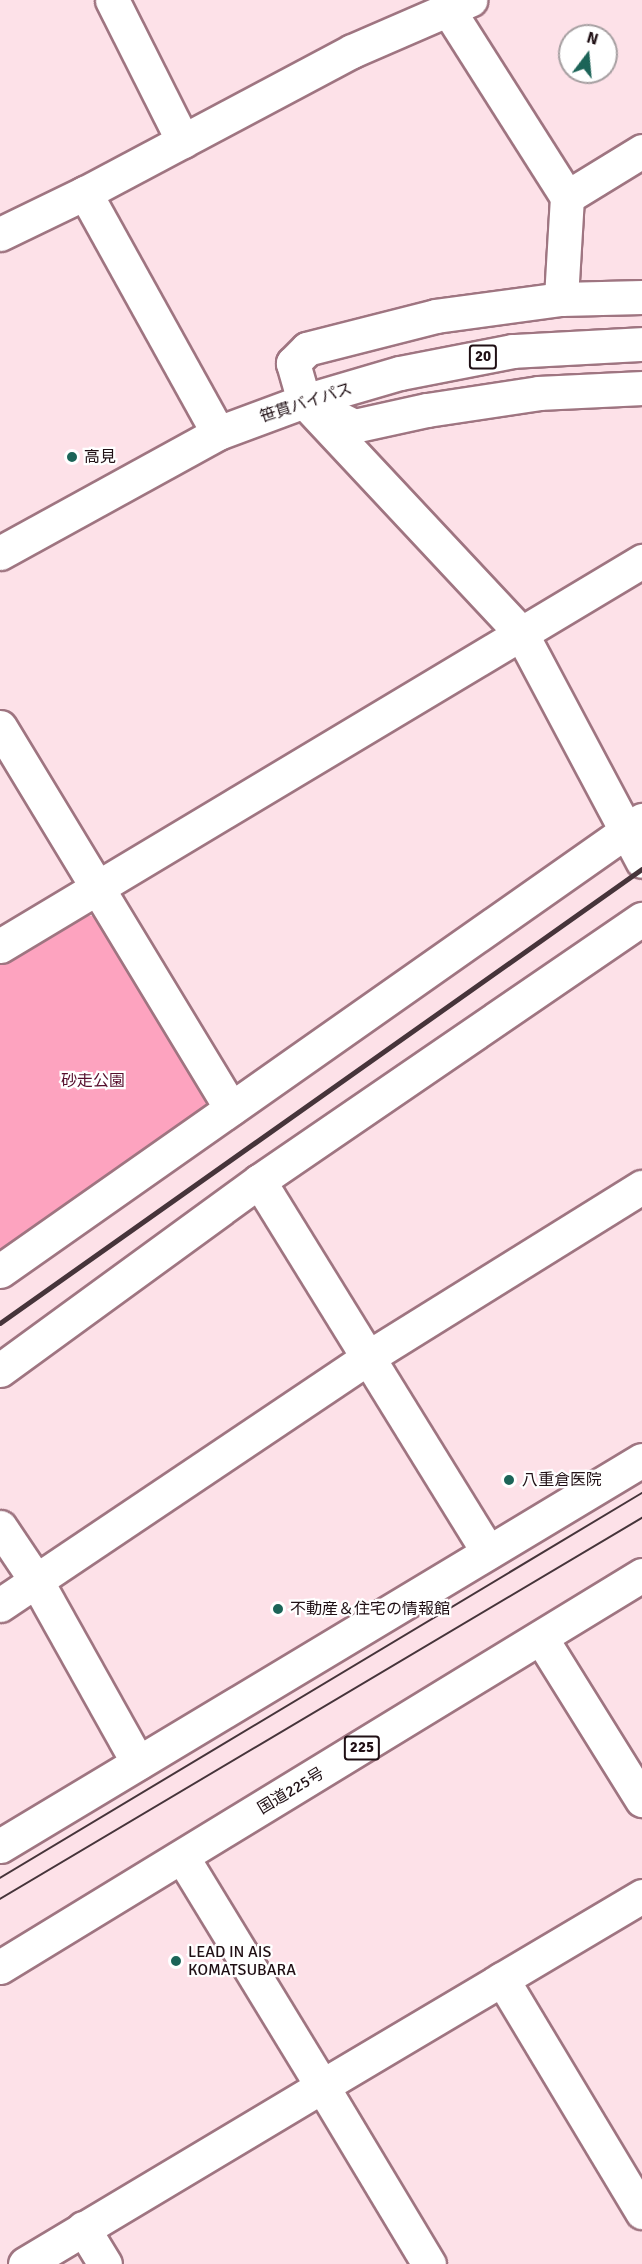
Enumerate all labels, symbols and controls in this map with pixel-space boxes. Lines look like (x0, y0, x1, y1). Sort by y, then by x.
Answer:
north arrow (558, 24, 618, 84)
text: N (584, 27, 601, 50)
road number: 20 (468, 345, 498, 369)
street label: 笹貫バイパス (257, 379, 355, 427)
place label: 高見 (84, 447, 116, 467)
marker: 高見 (65, 450, 79, 464)
park label: 砂走公園 (61, 1071, 125, 1091)
place label: 八重倉医院 (522, 1470, 602, 1490)
marker: 八重倉医院 (500, 1471, 518, 1489)
place label: 不動産＆住宅の情報館 (290, 1599, 450, 1619)
marker: 不動産＆住宅の情報館 (271, 1602, 285, 1616)
road number: 225 (342, 1736, 382, 1760)
street label: 国道225号 (254, 1764, 328, 1818)
place label: LEAD IN AIS KOMATSUBARA (188, 1942, 296, 1980)
marker: LEAD IN AIS KOMATSUBARA (169, 1954, 183, 1968)

